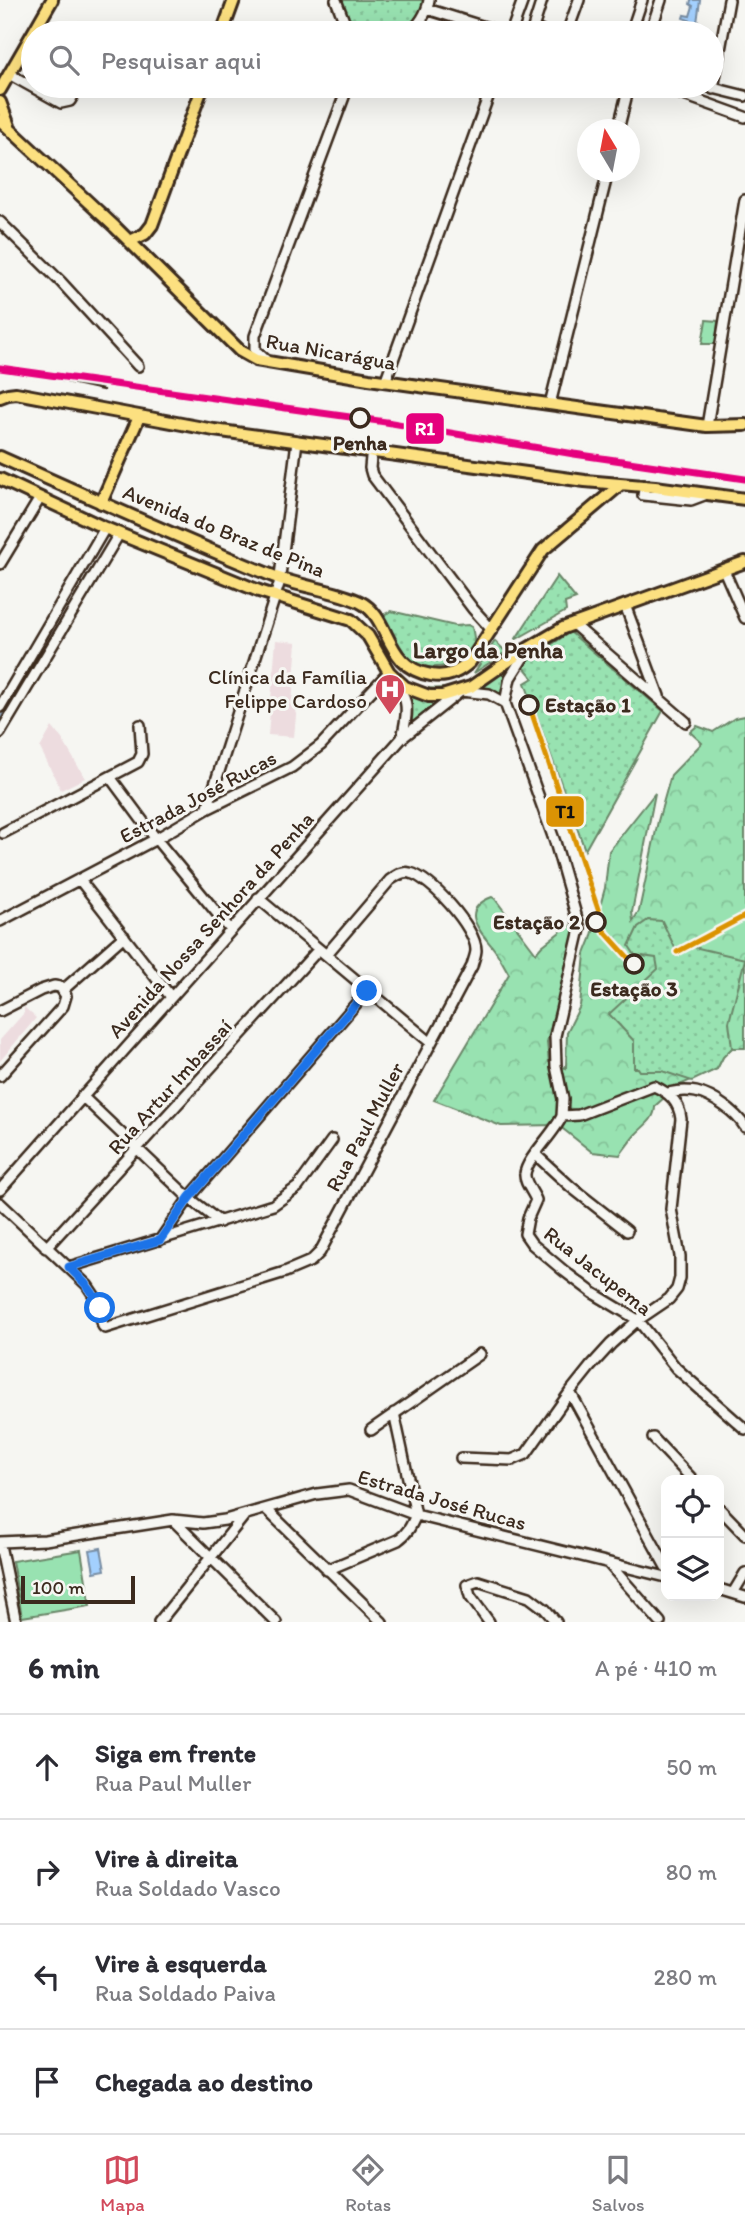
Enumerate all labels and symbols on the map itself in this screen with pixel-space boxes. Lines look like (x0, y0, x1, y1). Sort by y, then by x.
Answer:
north arrow (577, 119, 640, 182)
street label: Rua Nicarágua (264, 328, 398, 375)
marker: Penha (350, 408, 370, 428)
line badge: R1 (405, 412, 445, 445)
text: R1 (415, 417, 435, 440)
place label: Penha (333, 430, 388, 455)
street label: Avenida do Braz de Pina (120, 479, 329, 582)
district label: Largo da Penha (413, 636, 564, 664)
place label: Clínica da Família Felippe Cardoso (208, 664, 367, 713)
hospital icon: Clínica da Família Felippe Cardoso (373, 672, 407, 716)
place label: Estação 1 (545, 692, 631, 718)
marker: Estação 1 (519, 695, 539, 715)
street label: Estrada José Rucas (115, 745, 280, 848)
line badge: T1 (545, 795, 585, 828)
text: T1 (554, 800, 575, 823)
street label: Avenida Nossa Senhora da Penha (103, 807, 319, 1043)
place label: Estação 2 (493, 909, 580, 935)
marker: Estação 2 (586, 912, 606, 932)
marker: Estação 3 (624, 954, 644, 974)
route end (351, 975, 382, 1006)
place label: Estação 3 (590, 976, 678, 1002)
street label: Rua Artur Imbassaí (102, 1013, 237, 1159)
street label: Rua Paul Muller (320, 1057, 409, 1196)
street label: Rua Jacupema (539, 1221, 657, 1321)
route start (84, 1292, 115, 1323)
street label: Estrada José Rucas (355, 1464, 529, 1536)
scale bar (21, 1573, 135, 1605)

